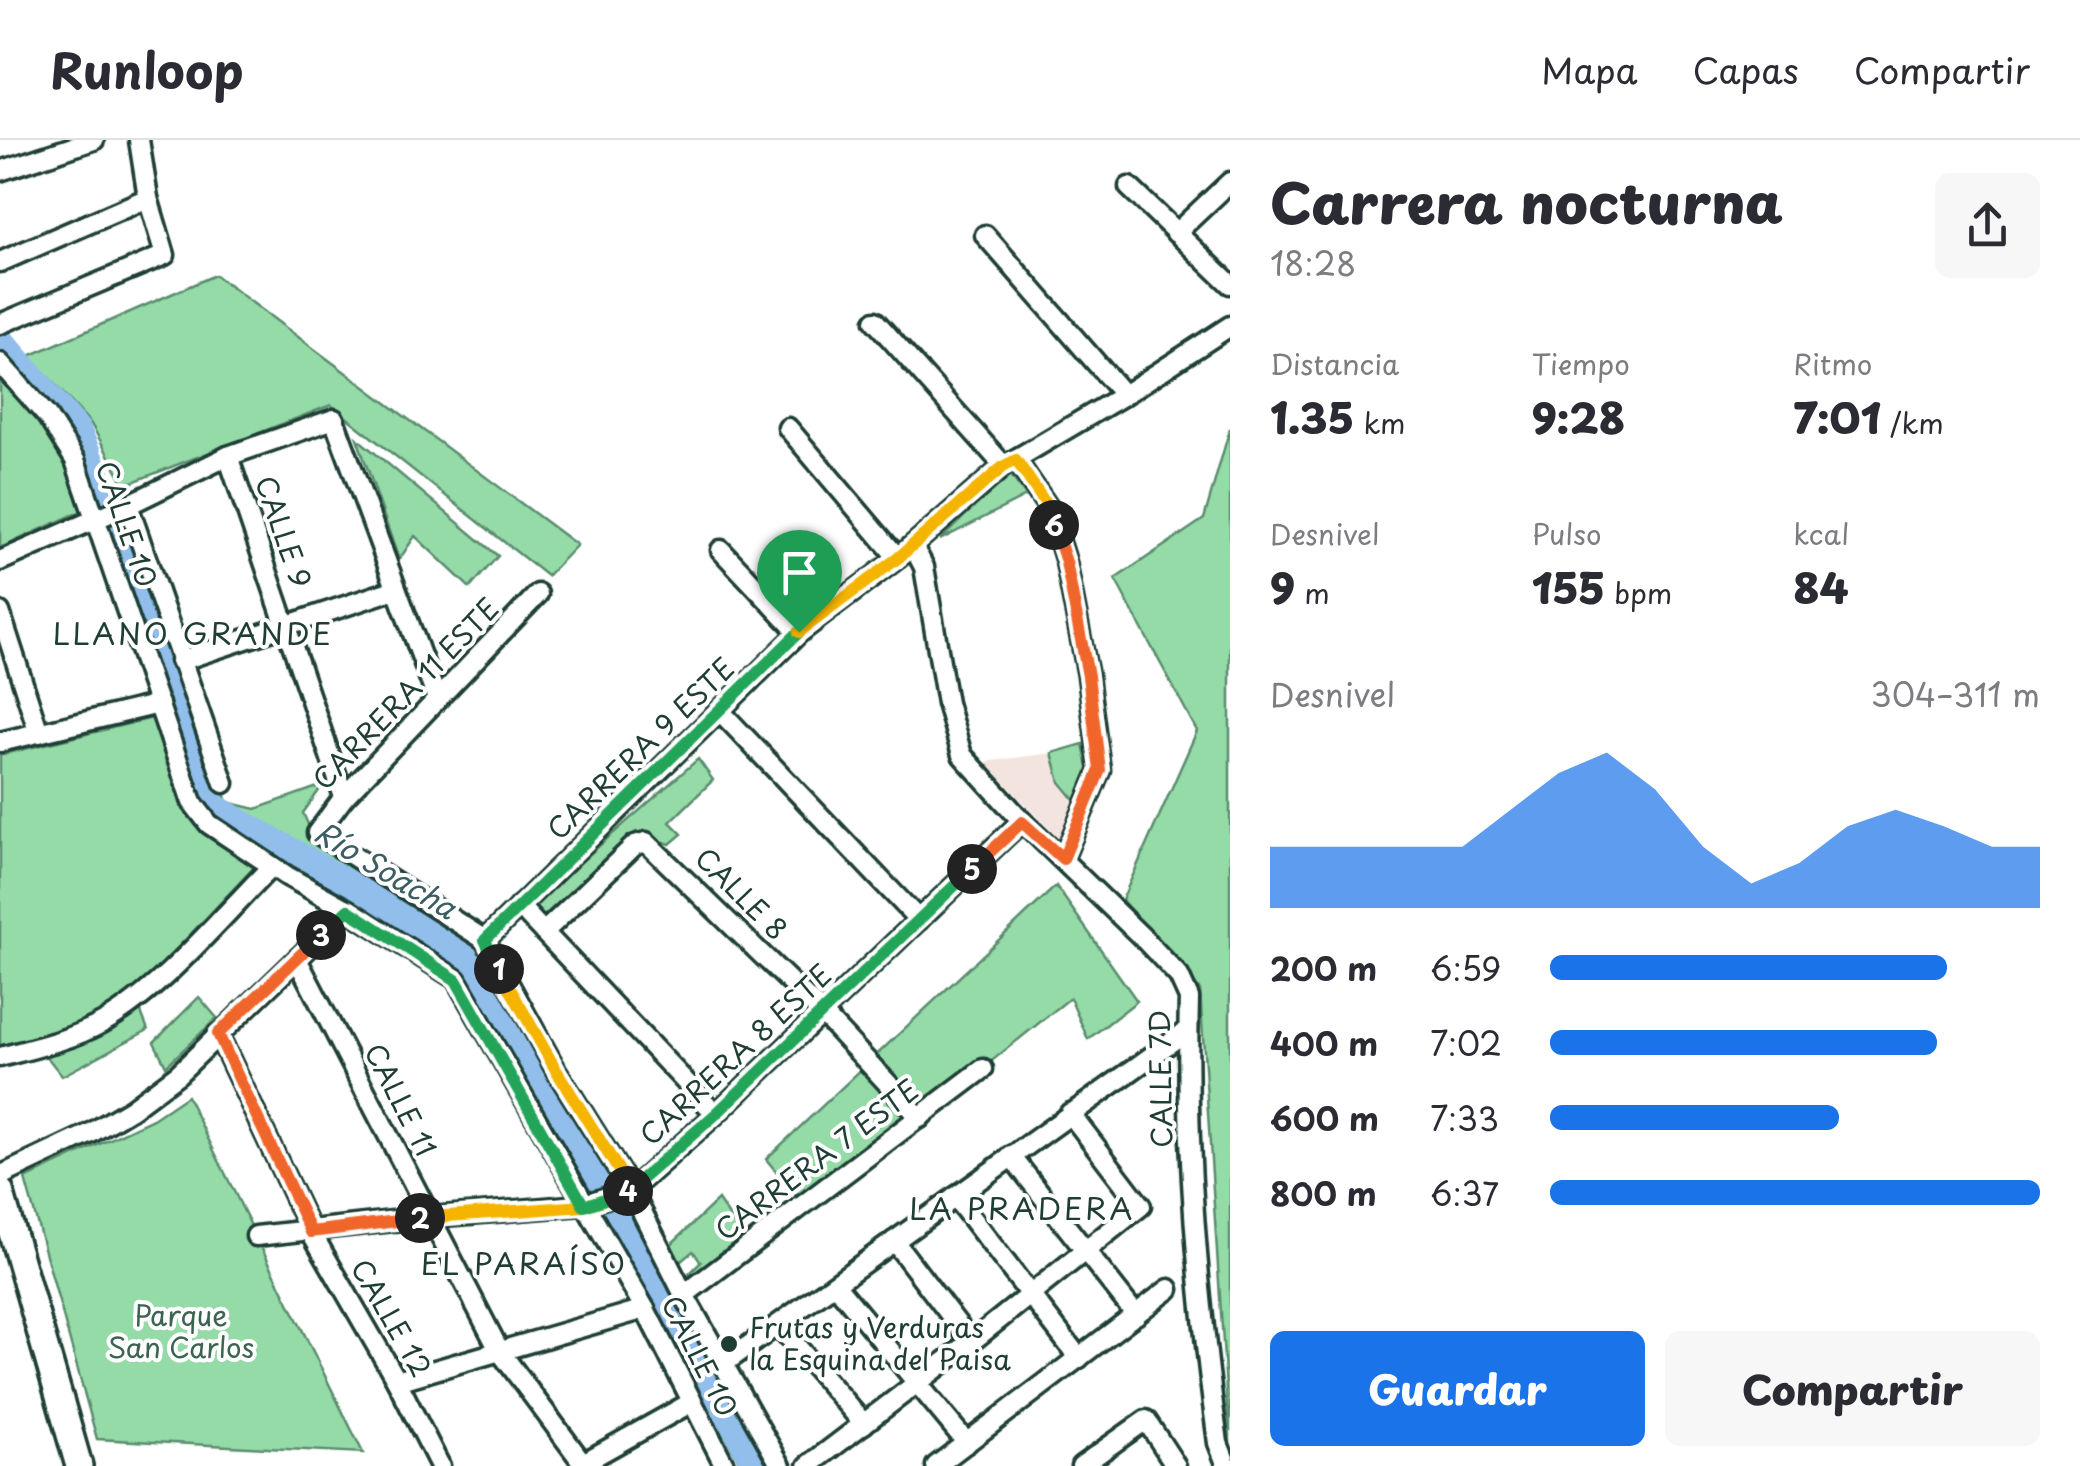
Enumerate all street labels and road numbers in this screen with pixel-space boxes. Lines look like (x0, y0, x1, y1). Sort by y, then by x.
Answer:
street label: CALLE 10 (86, 455, 169, 592)
street label: CALLE 9 (245, 470, 324, 593)
street label: CARRERA 11 ESTE (302, 587, 508, 799)
street label: CARRERA 9 ESTE (536, 647, 744, 849)
street label: CALLE 8 (686, 837, 798, 949)
street label: CARRERA 8 ESTE (629, 953, 841, 1155)
street label: CALLE 7D (1137, 1010, 1182, 1148)
street label: CALLE 11 (354, 1035, 448, 1163)
street label: CARRERA 7 ESTE (705, 1068, 927, 1250)
street label: CALLE 12 (341, 1250, 443, 1384)
street label: CALLE 10 (651, 1287, 749, 1423)

